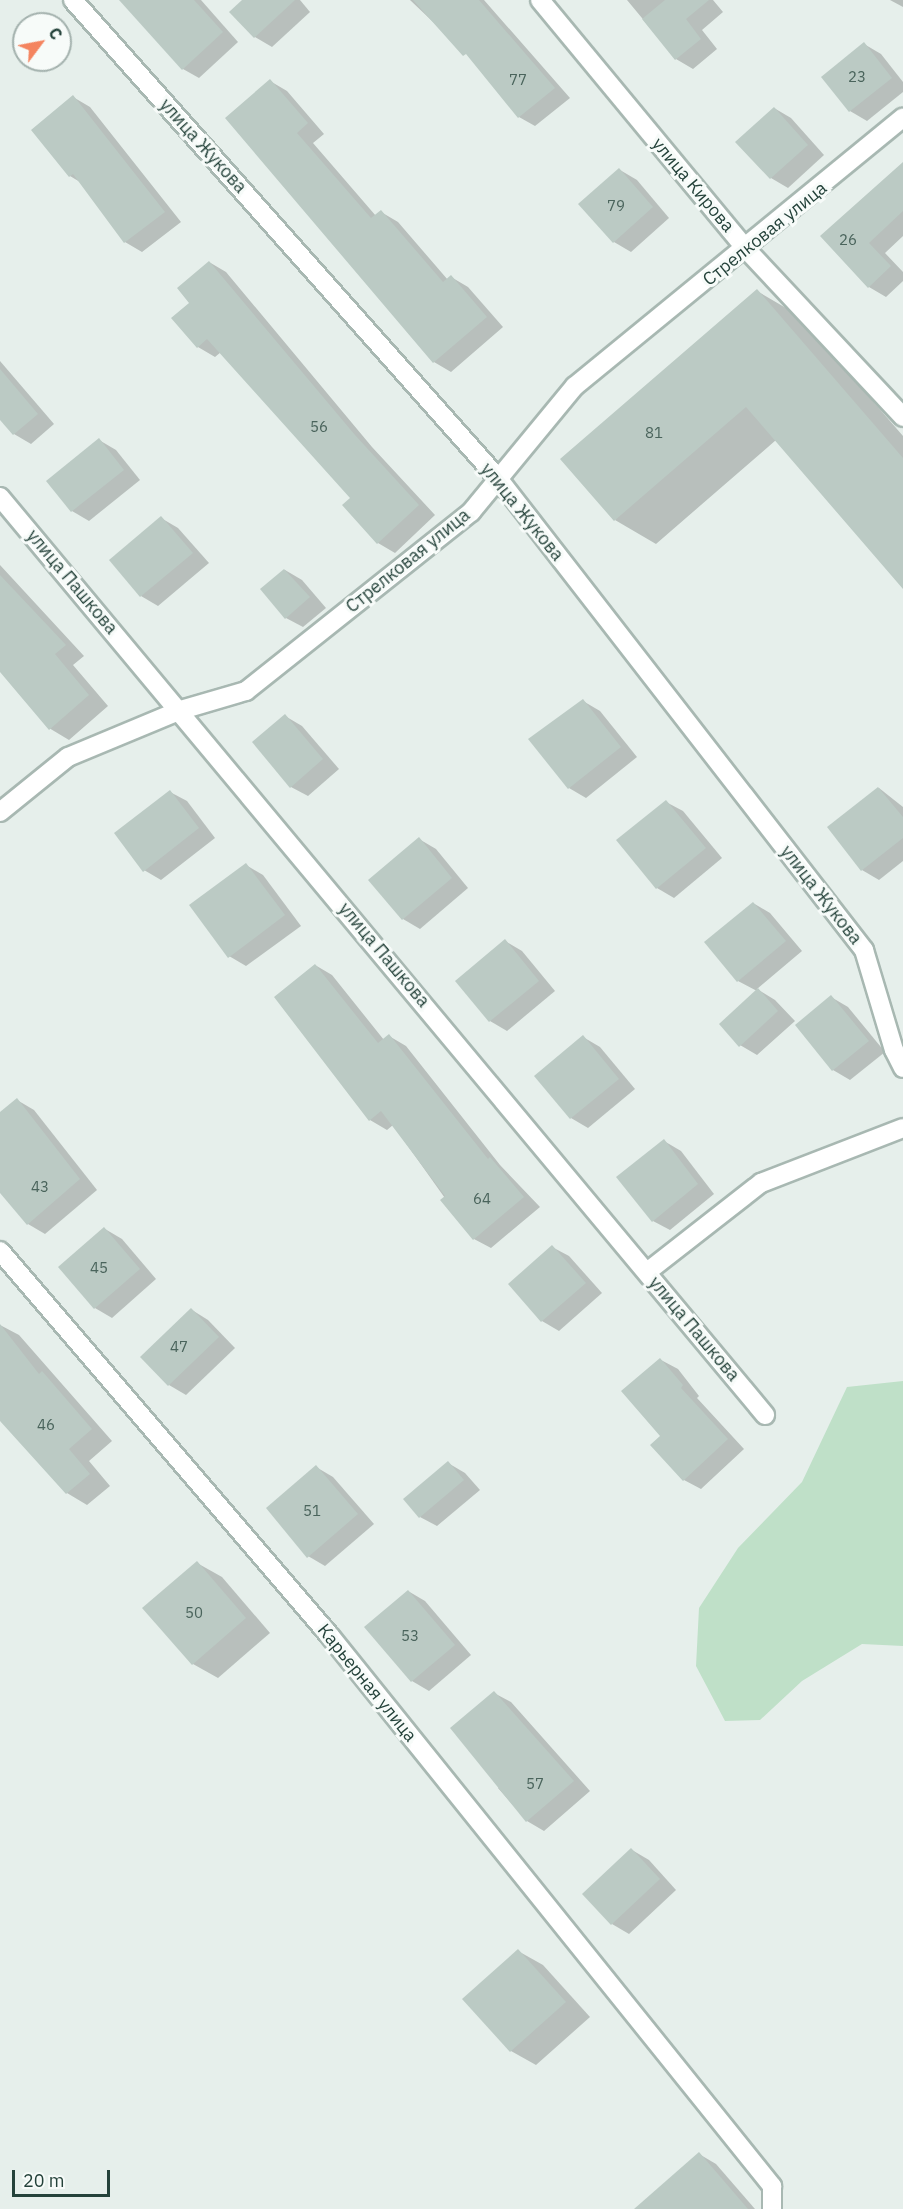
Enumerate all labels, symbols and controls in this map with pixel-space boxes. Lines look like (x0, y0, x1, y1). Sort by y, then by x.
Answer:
north arrow (12, 12, 72, 72)
text: С (44, 24, 67, 43)
house number: 23 (848, 68, 866, 86)
house number: 77 (509, 71, 527, 89)
street label: улица Жукова (155, 94, 251, 198)
street label: улица Кирова (647, 133, 739, 237)
street label: Стрелковая улица (699, 177, 831, 291)
house number: 79 (607, 197, 625, 215)
house number: 26 (839, 231, 857, 249)
house number: 56 (310, 418, 328, 436)
house number: 81 (645, 424, 663, 442)
street label: улица Жукова (476, 459, 568, 565)
street label: Стрелковая улица (342, 504, 474, 618)
street label: улица Пашкова (22, 525, 122, 639)
street label: улица Жукова (776, 841, 866, 949)
street label: улица Пашкова (334, 898, 434, 1012)
house number: 43 (31, 1178, 49, 1196)
house number: 64 (473, 1190, 491, 1208)
house number: 45 (90, 1259, 108, 1277)
street label: улица Пашкова (644, 1272, 744, 1386)
house number: 47 (170, 1338, 188, 1356)
house number: 46 (37, 1416, 55, 1434)
house number: 51 (303, 1502, 321, 1520)
house number: 50 (185, 1604, 203, 1622)
street label: Карьерная улица (313, 1620, 421, 1746)
house number: 53 (401, 1627, 419, 1645)
house number: 57 (526, 1775, 544, 1793)
scale bar (15, 2158, 112, 2196)
text: 20 m (23, 2169, 65, 2192)

